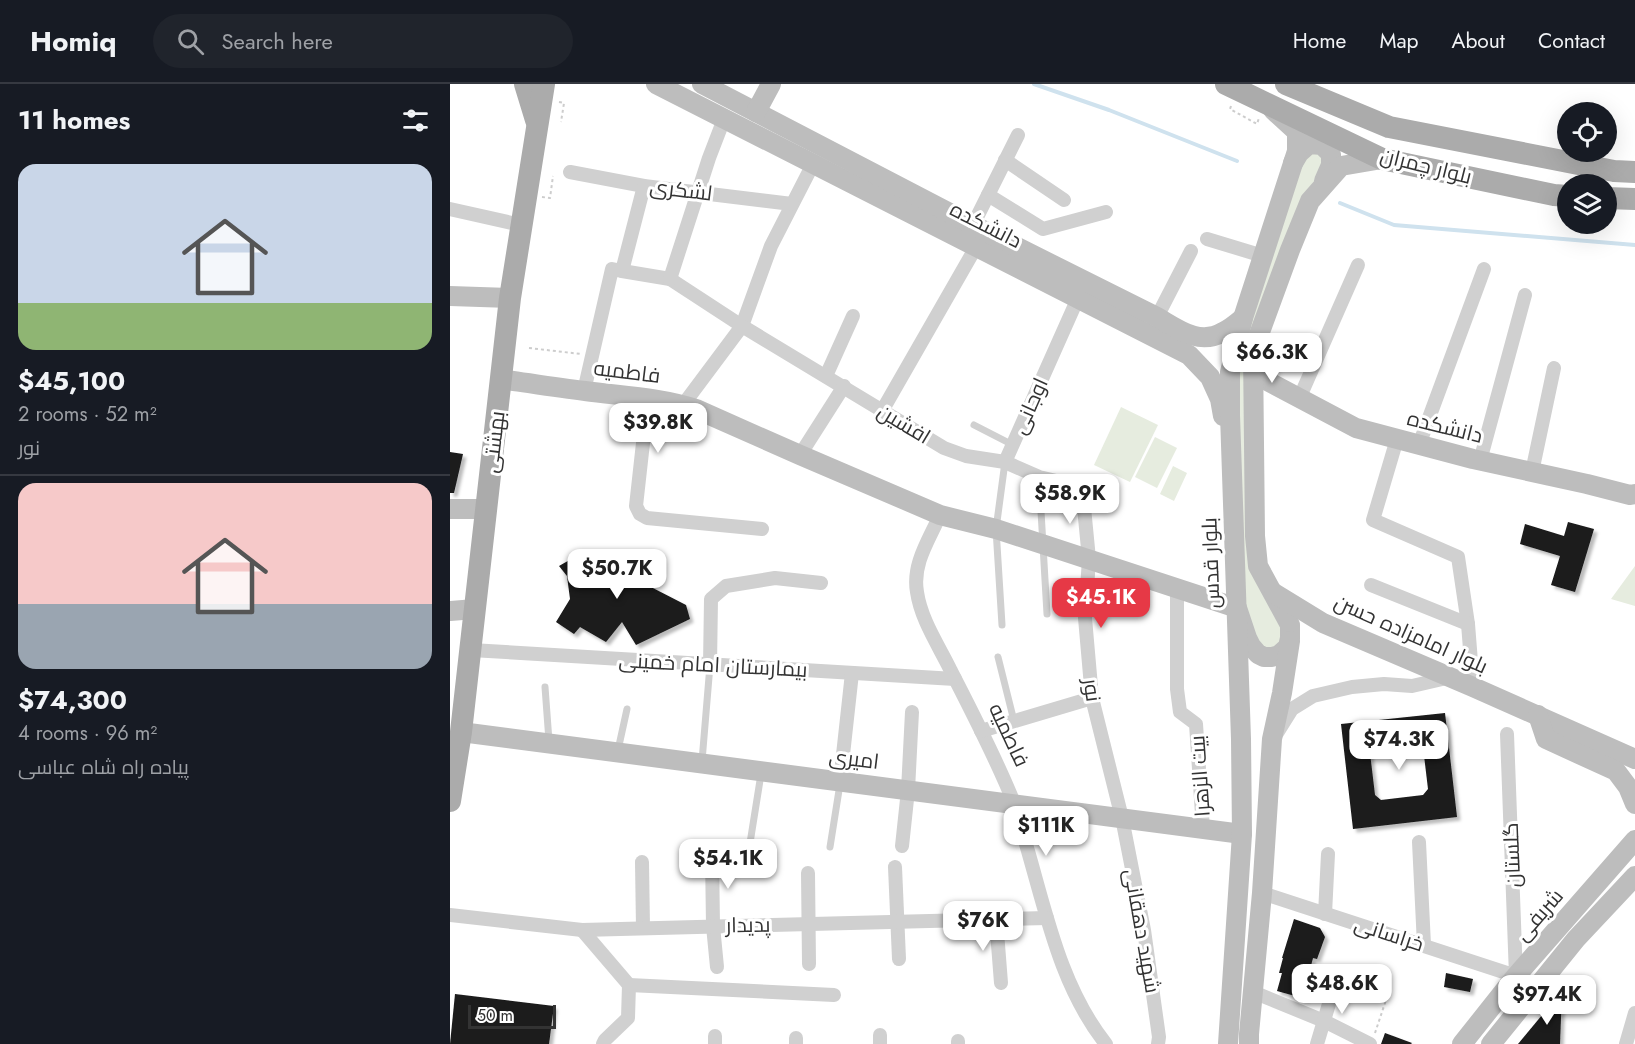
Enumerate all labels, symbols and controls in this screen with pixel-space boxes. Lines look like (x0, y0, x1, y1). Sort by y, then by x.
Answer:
search box (153, 14, 573, 68)
text: Homiq (30, 21, 117, 62)
icon: search (174, 25, 207, 58)
text: Search here (222, 25, 333, 57)
text: Home (1293, 26, 1346, 56)
text: Map (1379, 26, 1419, 56)
text: About (1452, 26, 1505, 56)
text: Contact (1538, 26, 1605, 56)
text: 11 homes (18, 101, 130, 139)
map controls (1557, 102, 1617, 234)
button: locate (1557, 102, 1617, 162)
icon: filters (399, 104, 432, 137)
street label: بلوار چمران (1377, 140, 1475, 192)
street label: لشکری (648, 171, 714, 209)
button: layers (1557, 174, 1617, 234)
street label: دانشکده (945, 194, 1027, 256)
icon: home (171, 203, 279, 311)
pin: $66.3K (1223, 333, 1321, 384)
text: $66.3K (1236, 338, 1308, 367)
street label: فاطمیه (592, 353, 662, 391)
text: $45,100 (18, 362, 125, 400)
street label: اوجانی (1004, 373, 1056, 439)
street label: افشین (872, 396, 936, 452)
text: 2 rooms · 52 m² (18, 400, 157, 429)
pin: $39.8K (609, 403, 707, 454)
street label: دانشکده (1404, 403, 1486, 451)
text: $39.8K (623, 408, 693, 437)
street label: بهشتی (475, 409, 513, 475)
text: نور (18, 434, 40, 463)
pin: $58.9K (1021, 474, 1119, 525)
text: $58.9K (1034, 479, 1106, 508)
street label: بلوار قدس (1194, 517, 1228, 609)
icon: home (171, 522, 279, 630)
pin: $50.7K (568, 549, 666, 600)
text: $50.7K (581, 554, 653, 583)
pin: $45.1K (1052, 578, 1150, 629)
text: $45.1K (1066, 583, 1136, 612)
street label: بلوار امامزاده حسن (1329, 587, 1493, 681)
street label: بیمارستان امام خمینی (618, 645, 808, 685)
street label: نور (1075, 675, 1108, 704)
text: $74,300 (18, 681, 127, 719)
street label: فاطمیه (981, 698, 1037, 772)
text: 4 rooms · 96 m² (18, 719, 157, 748)
pin: $74.3K (1350, 720, 1448, 771)
text: $74.3K (1363, 725, 1435, 754)
street label: بیت الزهرا (1182, 734, 1218, 818)
street label: امیری (827, 741, 881, 777)
text: پیاده راه شاه عباسی (18, 753, 189, 782)
pin: $111K (1004, 806, 1088, 857)
text: $111K (1018, 811, 1074, 840)
street label: گلستان (1496, 822, 1528, 888)
pin: $54.1K (679, 839, 777, 890)
text: $54.1K (693, 844, 763, 873)
street label: شهید دهقانی (1116, 867, 1168, 995)
street label: شریفی (1508, 882, 1570, 948)
pin: $76K (947, 901, 1019, 952)
text: $76K (957, 906, 1009, 935)
street label: خراسانی (1350, 909, 1428, 959)
street label: پدیدار (724, 910, 771, 940)
pin: $48.6K (1293, 964, 1391, 1015)
text: $48.6K (1306, 969, 1378, 998)
pin: $97.4K (1498, 975, 1596, 1026)
text: $97.4K (1512, 980, 1582, 1009)
scale bar (468, 1002, 556, 1030)
text: 50 m (477, 1004, 513, 1027)

